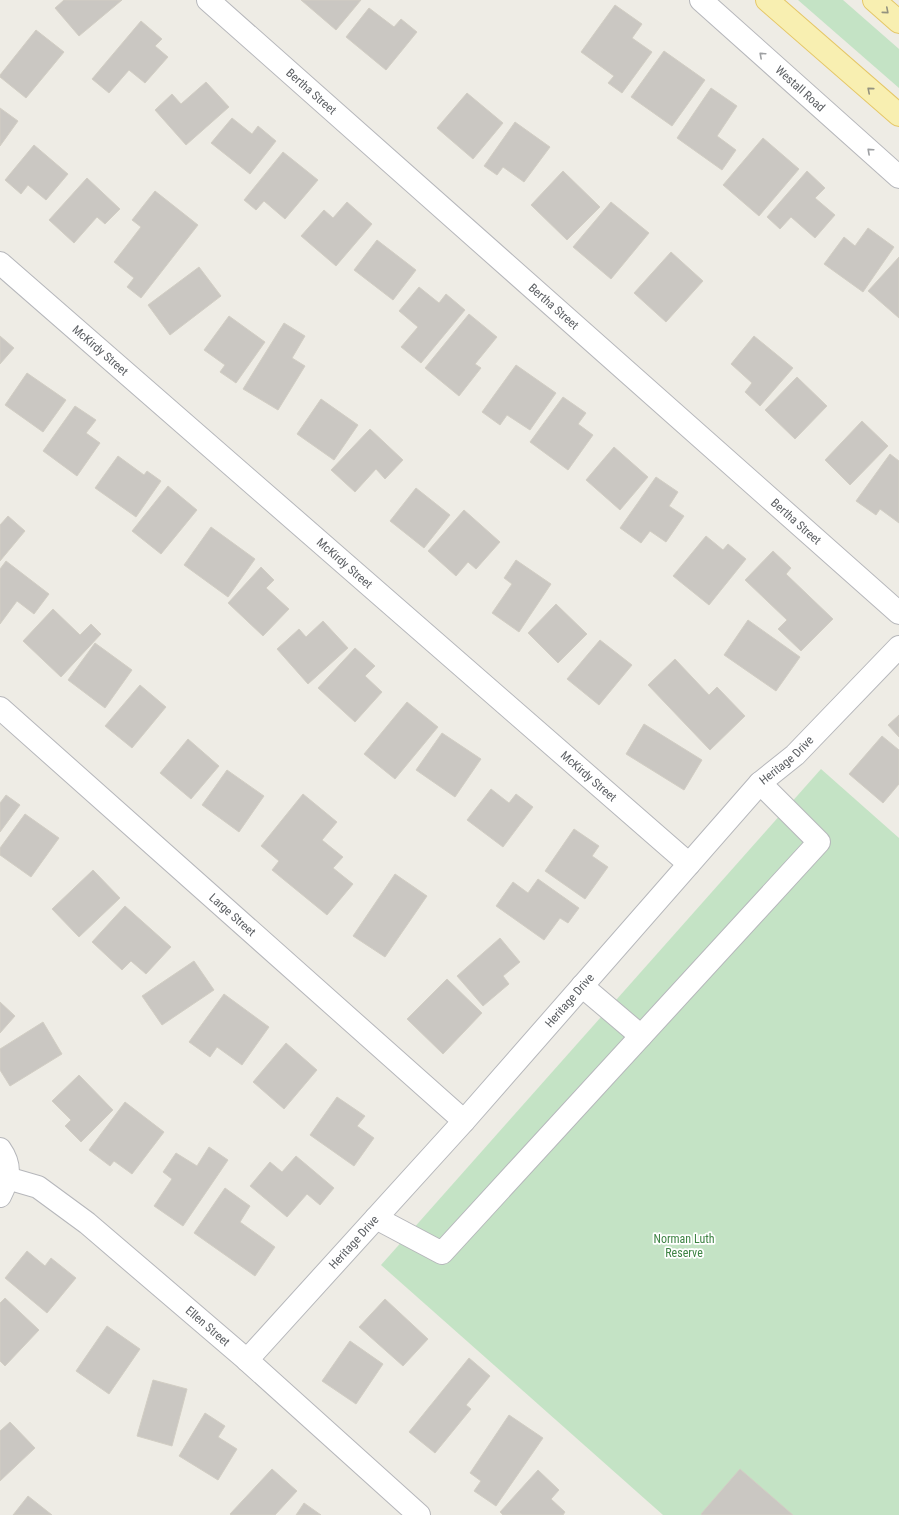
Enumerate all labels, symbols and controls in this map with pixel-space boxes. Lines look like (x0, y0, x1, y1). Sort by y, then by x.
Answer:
one-way arrow (882, 7, 889, 14)
one-way arrow (760, 52, 767, 59)
street label: Westall Road (772, 63, 828, 114)
street label: Bertha Street (283, 66, 339, 118)
one-way arrow (867, 87, 874, 94)
one-way arrow (867, 148, 875, 155)
street label: Bertha Street (526, 281, 582, 333)
street label: McKirdy Street (69, 322, 131, 379)
street label: Bertha Street (768, 496, 824, 548)
street label: McKirdy Street (314, 535, 375, 592)
street label: Heritage Drive (757, 733, 817, 788)
street label: McKirdy Street (558, 748, 620, 805)
street label: Large Street (206, 890, 259, 939)
street label: Heritage Drive (542, 970, 597, 1030)
street label: Heritage Drive (326, 1212, 382, 1272)
park label: Norman Luth Reserve (653, 1232, 715, 1260)
street label: Ellen Street (183, 1304, 233, 1349)

